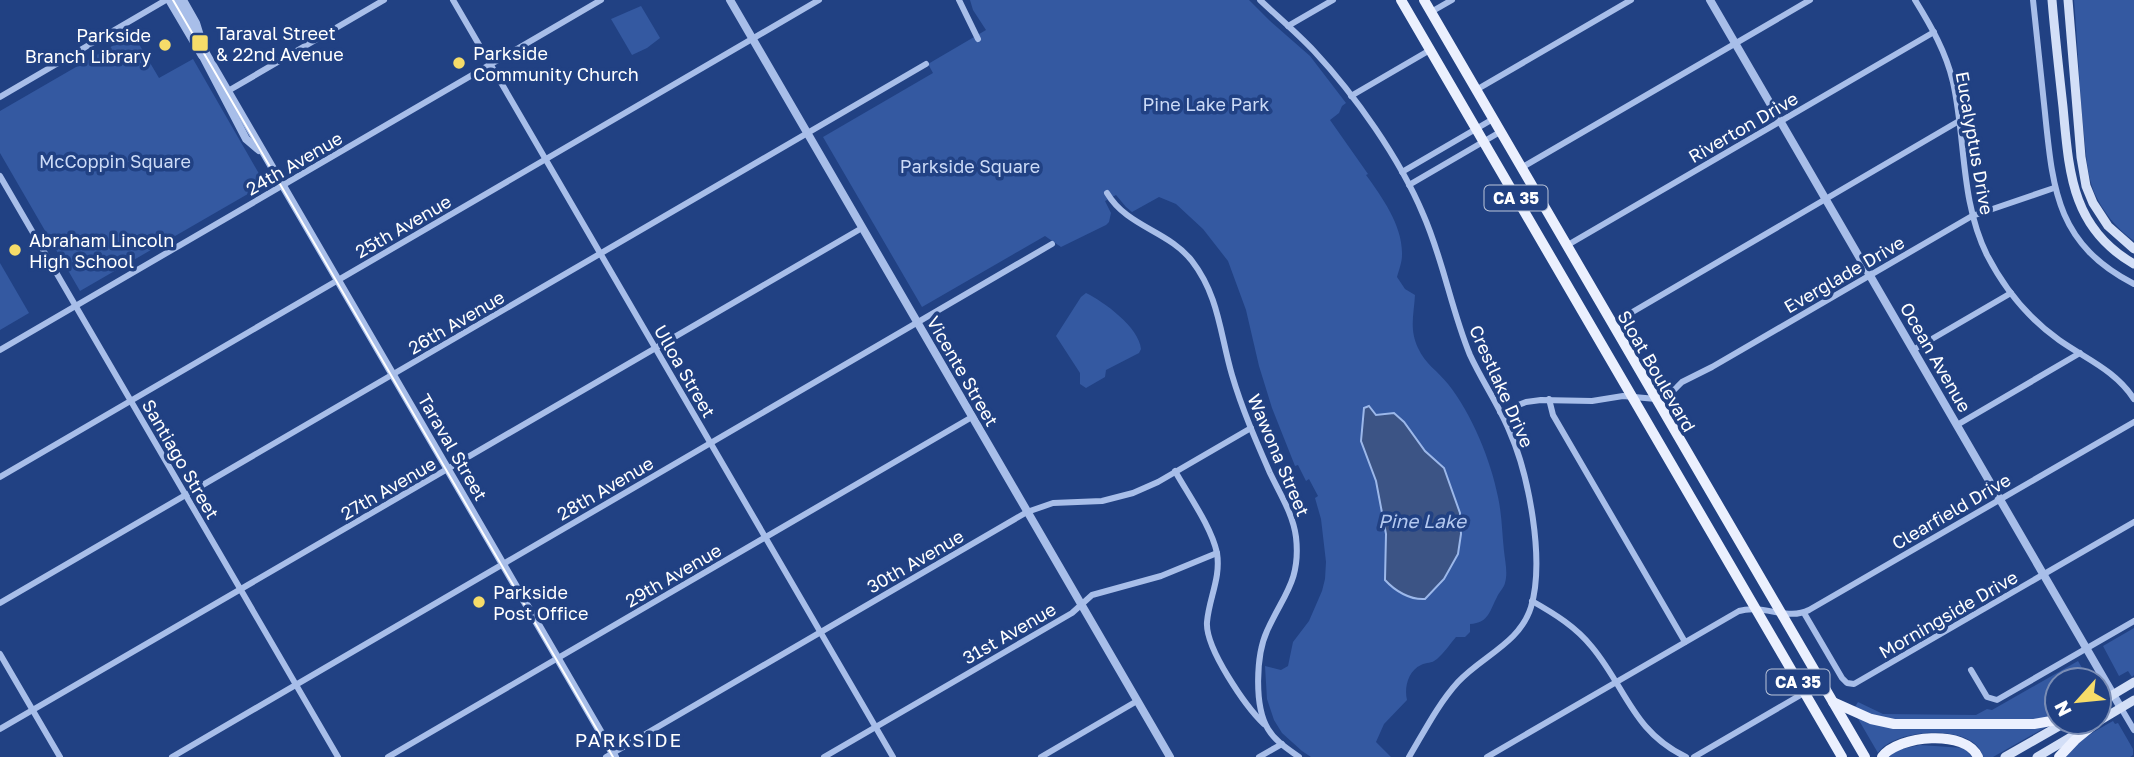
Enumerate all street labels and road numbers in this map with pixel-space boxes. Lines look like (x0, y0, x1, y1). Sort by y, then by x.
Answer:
street label: Eucalyptus Drive (1952, 70, 1998, 216)
street label: Riverton Drive (1684, 87, 1802, 167)
street label: 24th Avenue (242, 127, 346, 199)
road number: CA 35 (1484, 186, 1548, 210)
street label: 25th Avenue (351, 190, 455, 262)
street label: Everglade Drive (1780, 231, 1908, 317)
street label: 26th Avenue (404, 286, 508, 358)
street label: Ocean Avenue (1896, 298, 1976, 416)
street label: Sloat Boulevard (1613, 306, 1701, 436)
street label: Vicente Street (923, 312, 1003, 430)
street label: Ulloa Street (650, 321, 720, 421)
street label: Crestlake Drive (1465, 321, 1539, 451)
street label: Taraval Street (414, 390, 492, 504)
street label: Wawona Street (1243, 391, 1315, 519)
street label: Santiago Street (138, 395, 224, 523)
street label: 27th Avenue (336, 452, 440, 524)
street label: 28th Avenue (553, 452, 657, 524)
street label: Clearfield Drive (1888, 468, 2014, 554)
street label: 30th Avenue (863, 524, 967, 598)
street label: 29th Avenue (621, 539, 725, 611)
street label: Morningside Drive (1875, 565, 2021, 663)
street label: 31st Avenue (958, 597, 1060, 669)
road number: CA 35 (1766, 670, 1829, 694)

